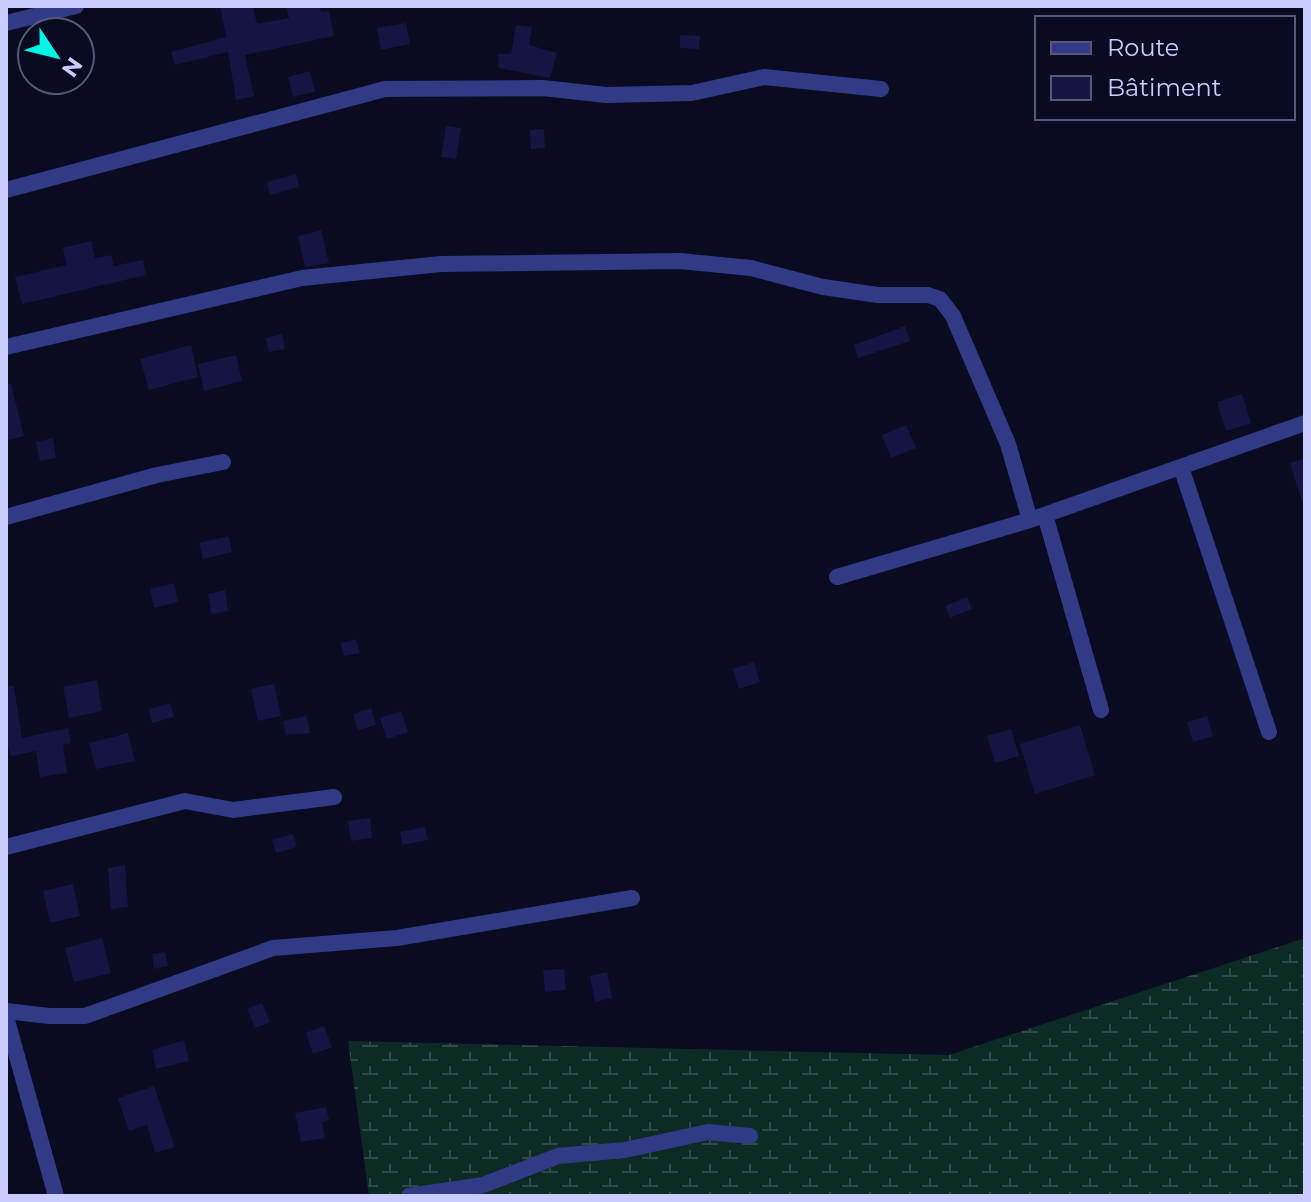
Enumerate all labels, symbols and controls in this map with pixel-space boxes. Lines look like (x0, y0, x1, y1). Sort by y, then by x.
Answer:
north arrow (16, 16, 96, 96)
legend (1035, 16, 1295, 120)
text: Route (1107, 33, 1179, 62)
text: N (56, 52, 88, 82)
text: Bâtiment (1107, 73, 1222, 102)

